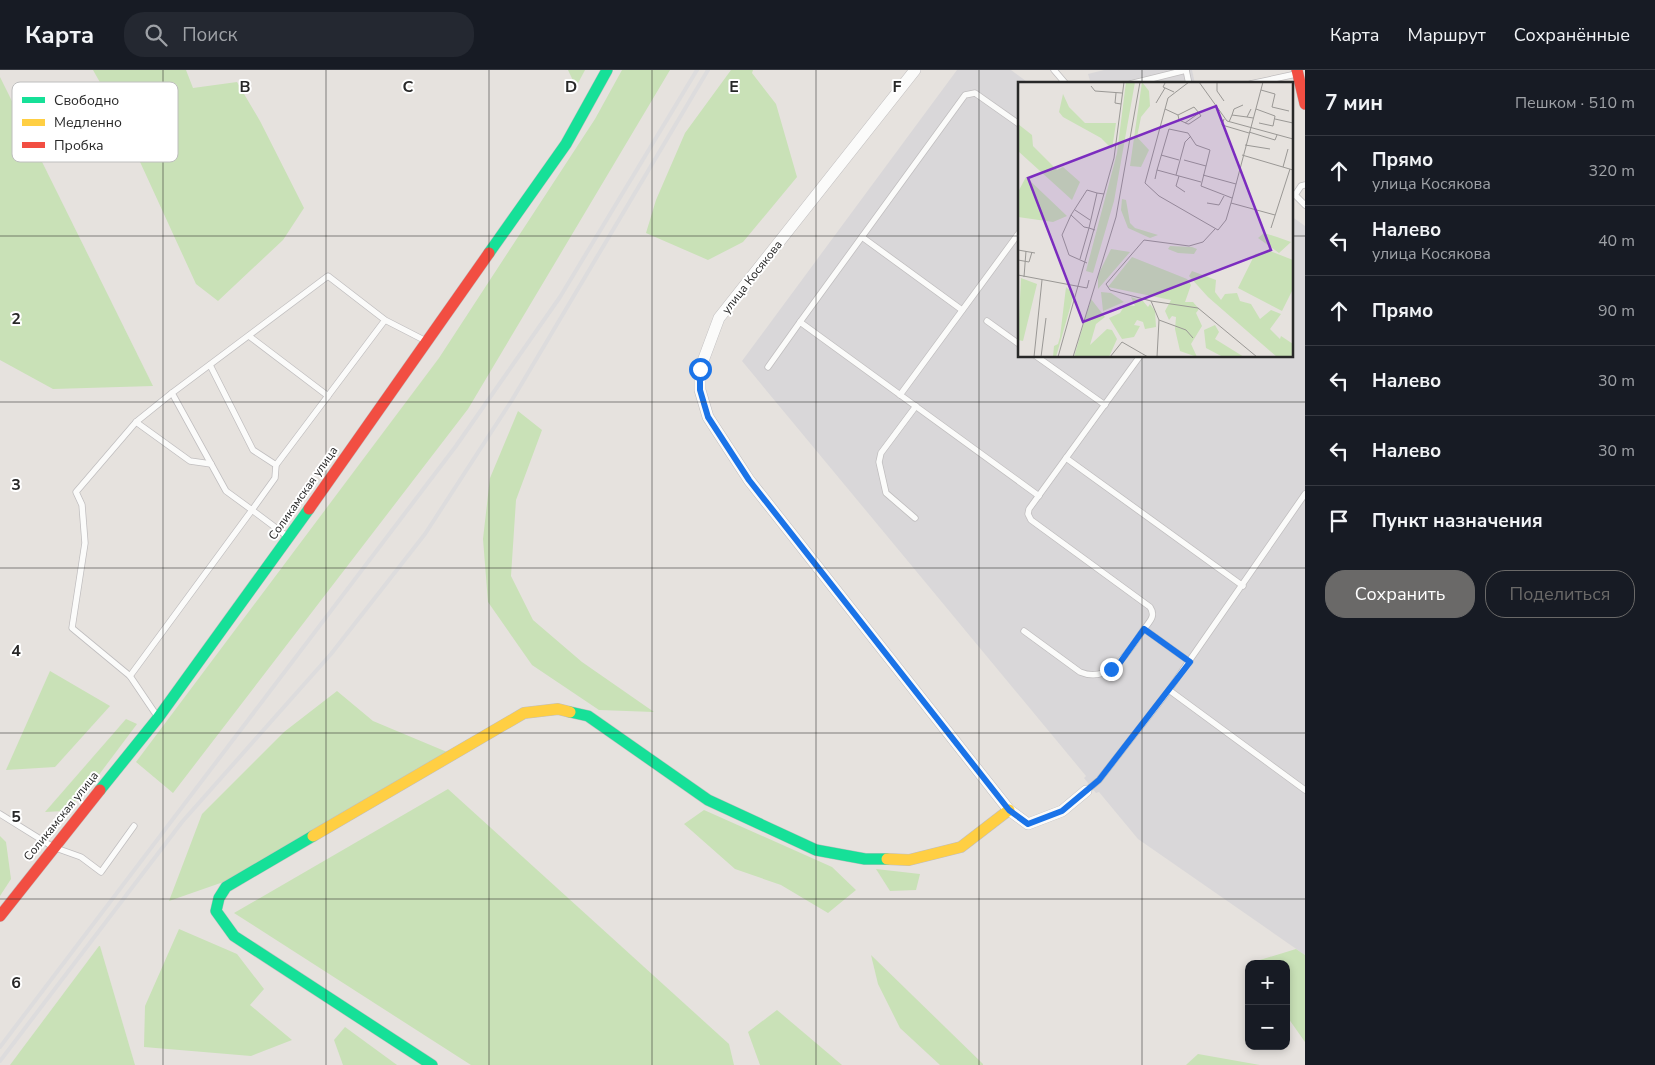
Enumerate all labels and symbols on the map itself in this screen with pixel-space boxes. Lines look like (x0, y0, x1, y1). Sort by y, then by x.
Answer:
text: B (239, 76, 251, 98)
text: C (403, 76, 414, 98)
text: D (565, 76, 577, 98)
text: E (729, 76, 739, 98)
text: F (893, 76, 902, 98)
legend (12, 82, 178, 162)
inset map (1018, 82, 1292, 358)
text: Свободно (54, 91, 119, 110)
text: Медленно (54, 113, 122, 132)
text: Пробка (54, 136, 104, 155)
street label: улица Косякова (718, 237, 786, 317)
text: 2 (11, 308, 21, 330)
route start (689, 358, 712, 381)
street label: Соликамская улица (265, 443, 341, 543)
text: 3 (11, 474, 21, 496)
text: 4 (11, 640, 21, 662)
route end (1100, 658, 1123, 681)
street label: Соликамская улица (20, 768, 102, 864)
text: 5 (11, 806, 21, 828)
text: 6 (11, 972, 21, 994)

